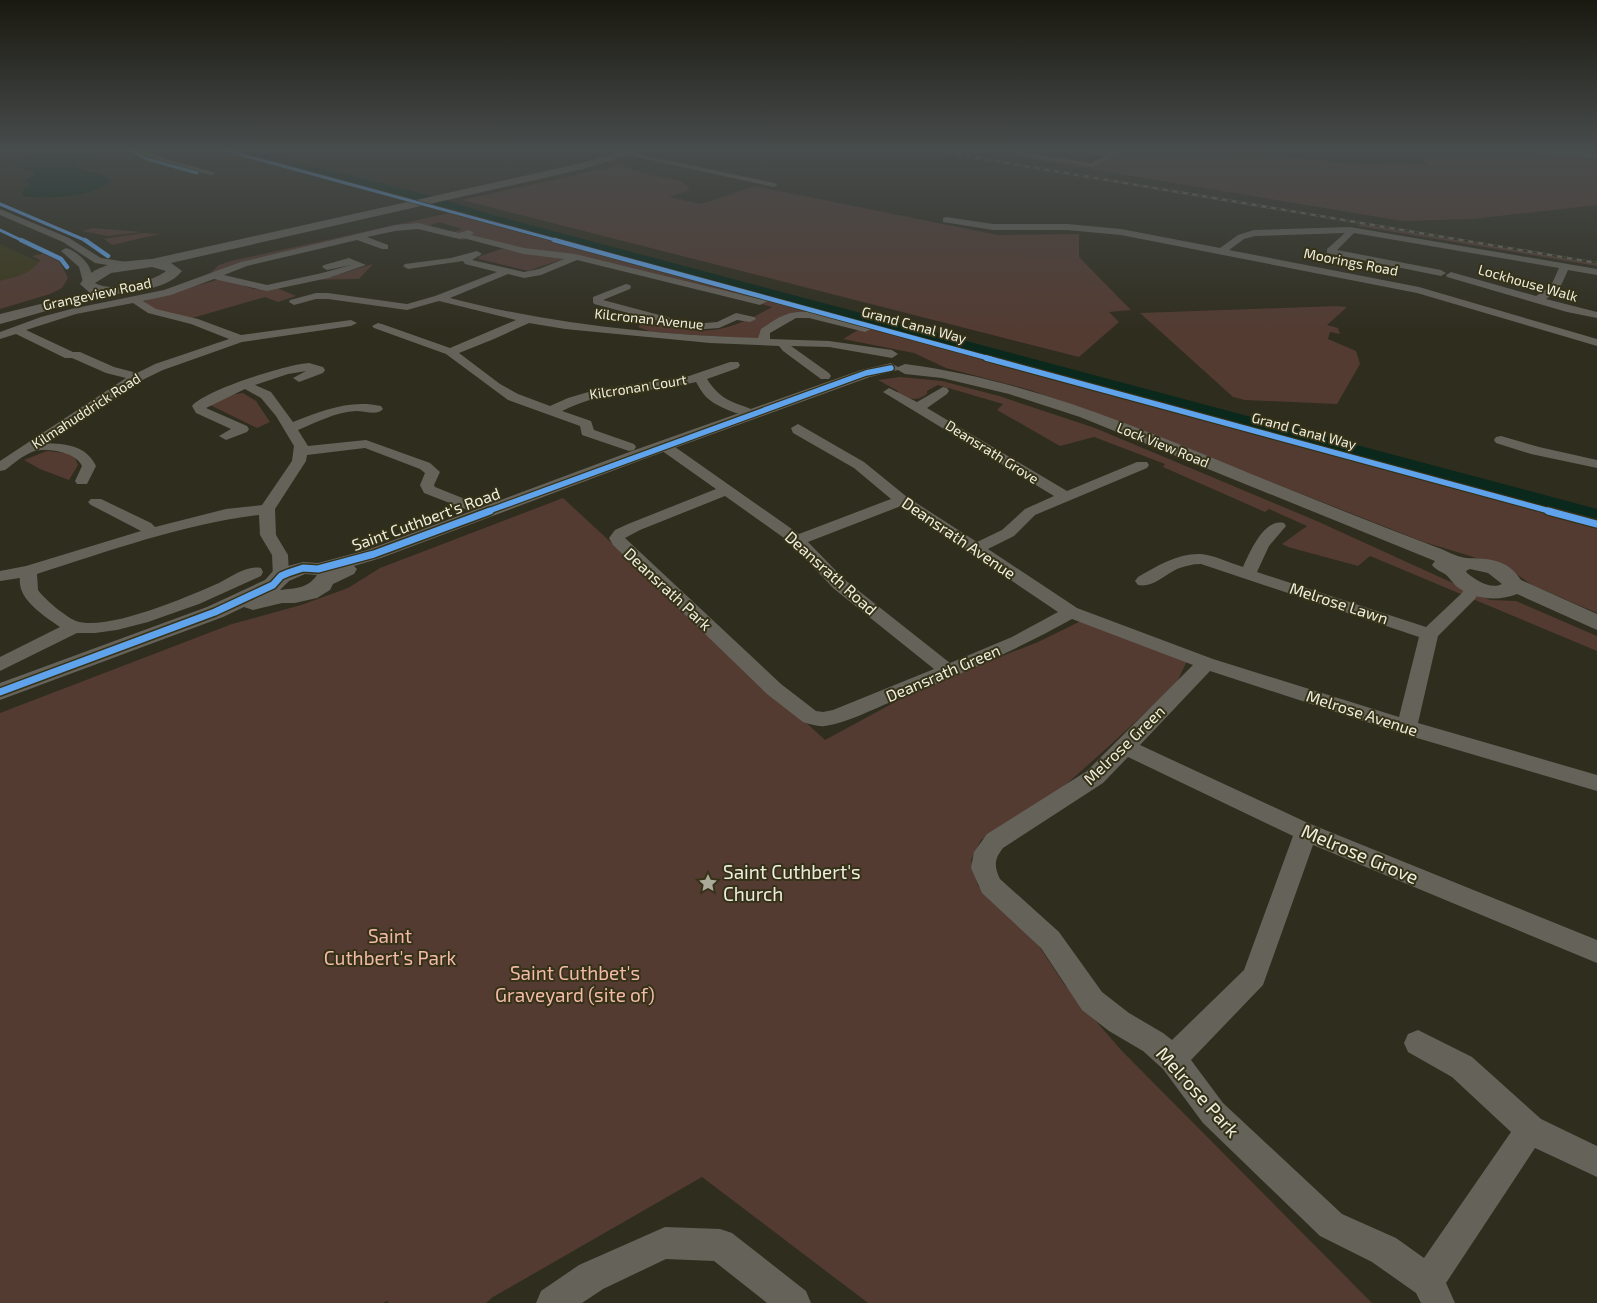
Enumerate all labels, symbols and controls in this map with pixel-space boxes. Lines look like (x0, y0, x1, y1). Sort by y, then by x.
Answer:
street label: Moorings Road (1303, 244, 1400, 279)
street label: Lockhouse Walk (1476, 260, 1580, 305)
street label: Grangeview Road (41, 274, 153, 313)
street label: Grand Canal Way (860, 302, 969, 347)
street label: Kilcronan Avenue (594, 304, 705, 333)
street label: Kilmahuddrick Road (28, 369, 143, 452)
street label: Kilcronan Court (588, 370, 688, 403)
street label: Grand Canal Way (1250, 408, 1359, 453)
street label: Deansrath Grove (943, 416, 1042, 487)
street label: Lock View Road (1115, 418, 1212, 471)
street label: Saint Cuthbert’s Road (349, 483, 503, 554)
street label: Deansrath Avenue (899, 493, 1020, 583)
street label: Deansrath Road (782, 527, 881, 619)
street label: Deansrath Park (621, 543, 716, 634)
street label: Melrose Lawn (1287, 578, 1391, 627)
street label: Deansrath Green (883, 640, 1003, 705)
street label: Melrose Avenue (1304, 686, 1420, 740)
street label: Melrose Green (1079, 701, 1168, 788)
street label: Melrose Grove (1298, 819, 1422, 889)
place label: Saint Cuthbert's Church (723, 860, 861, 905)
place icon: Saint Cuthbert's Church (697, 872, 719, 894)
park label: Saint Cuthbert's Park (324, 924, 457, 969)
park label: Saint Cuthbet's Graveyard (site of) (495, 961, 655, 1006)
street label: Melrose Park (1152, 1042, 1245, 1142)

